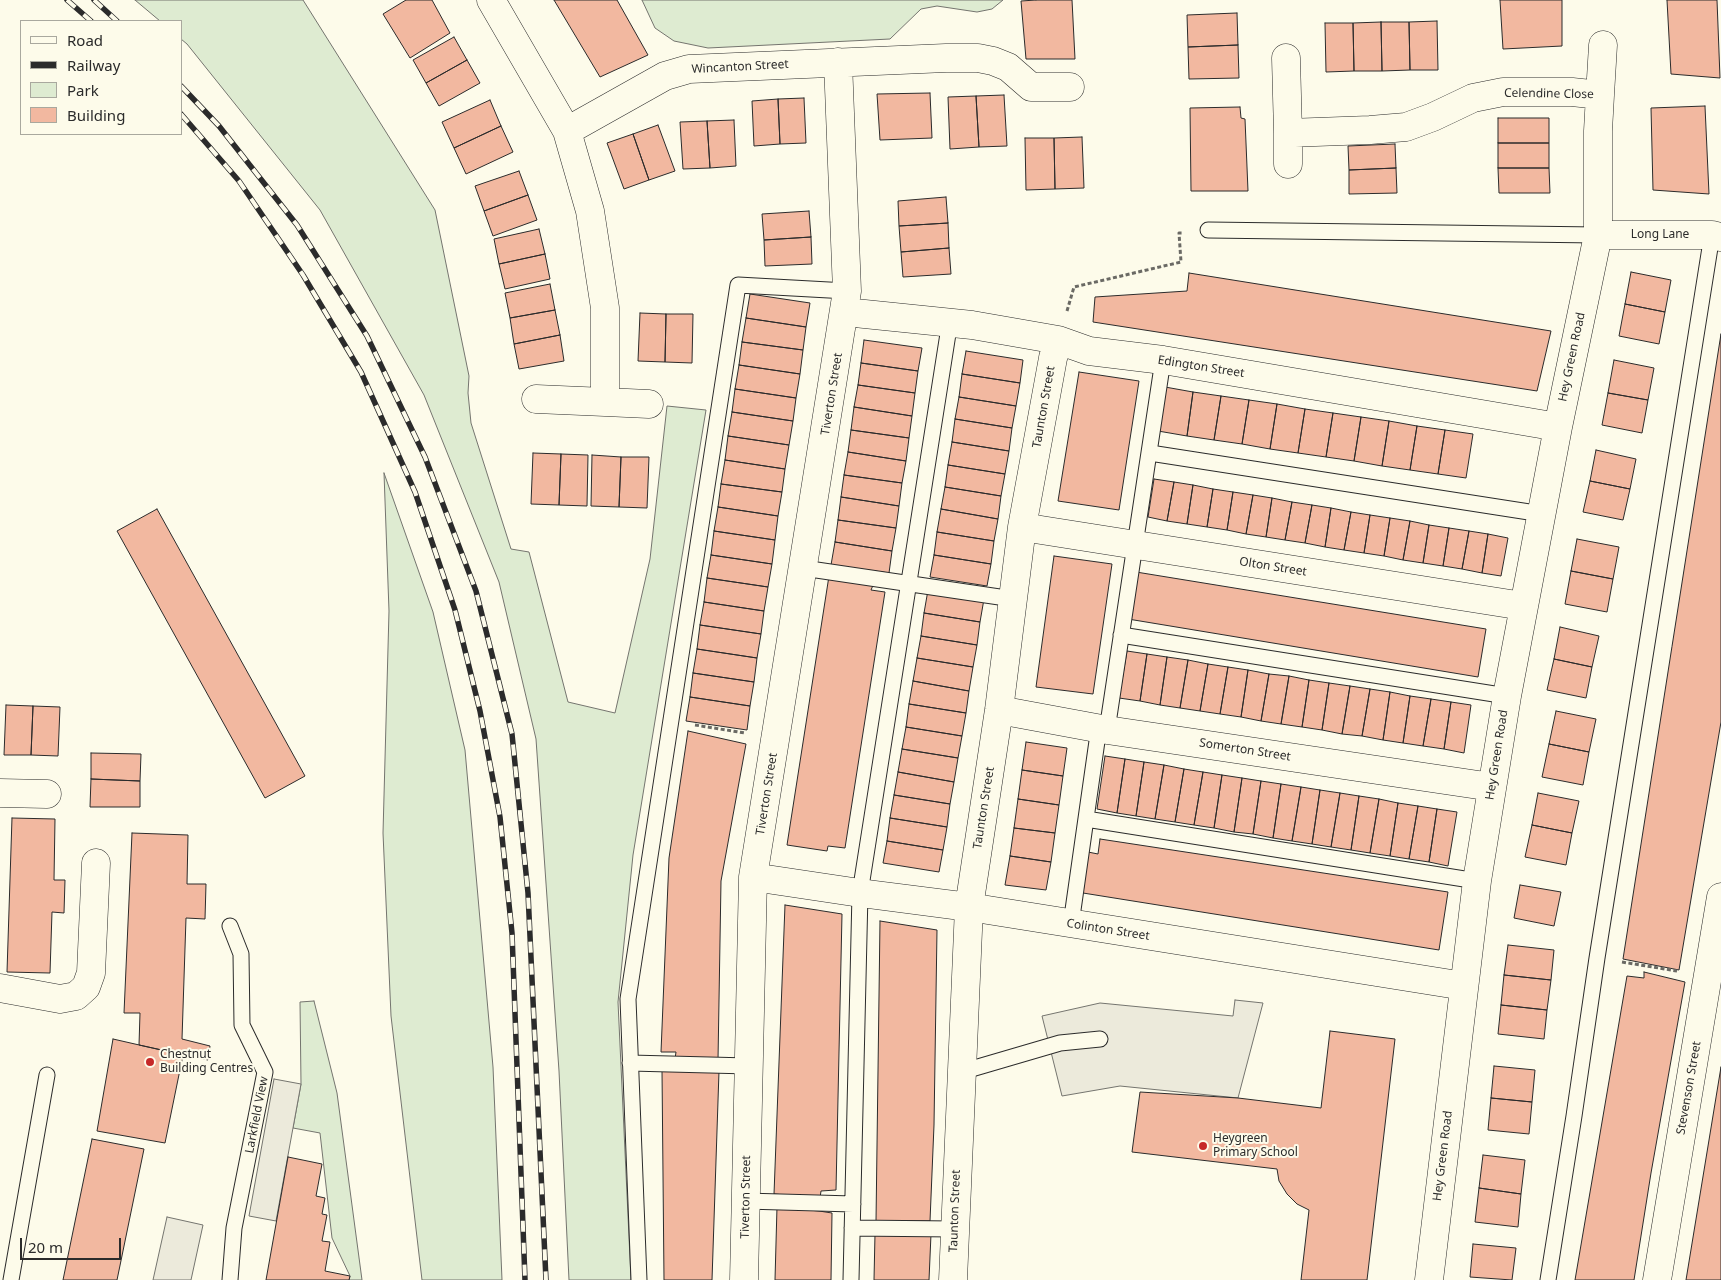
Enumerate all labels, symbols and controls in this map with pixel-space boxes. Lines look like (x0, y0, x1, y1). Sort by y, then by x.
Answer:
legend (20, 20, 182, 135)
text: Road (67, 30, 103, 50)
text: Railway (67, 55, 120, 75)
street label: Wincanton Street (691, 57, 789, 77)
text: Park (67, 80, 99, 100)
street label: Celendine Close (1504, 86, 1594, 102)
text: Building (67, 105, 125, 125)
street label: Long Lane (1631, 228, 1689, 242)
street label: Hey Green Road (1555, 311, 1589, 403)
street label: Tiverton Street (818, 352, 846, 436)
street label: Edington Street (1157, 353, 1245, 381)
street label: Taunton Street (1030, 365, 1058, 449)
street label: Olton Street (1238, 555, 1308, 579)
street label: Hey Green Road (1483, 709, 1511, 801)
street label: Somerton Street (1198, 736, 1292, 764)
street label: Tiverton Street (753, 752, 781, 836)
street label: Taunton Street (970, 766, 998, 850)
street label: Colinton Street (1065, 916, 1151, 944)
street label: Stevenson Street (1674, 1040, 1704, 1136)
place label: Chestnut Building Centres (160, 1048, 253, 1076)
marker: Chestnut Building Centres (144, 1056, 156, 1068)
street label: Larkfield View (242, 1075, 272, 1155)
street label: Hey Green Road (1430, 1110, 1456, 1202)
place label: Heygreen Primary School (1213, 1132, 1298, 1160)
marker: Heygreen Primary School (1197, 1140, 1209, 1152)
street label: Tiverton Street (738, 1155, 754, 1239)
street label: Taunton Street (946, 1169, 964, 1253)
scale bar (22, 1228, 124, 1260)
text: 20 m (28, 1237, 63, 1257)

